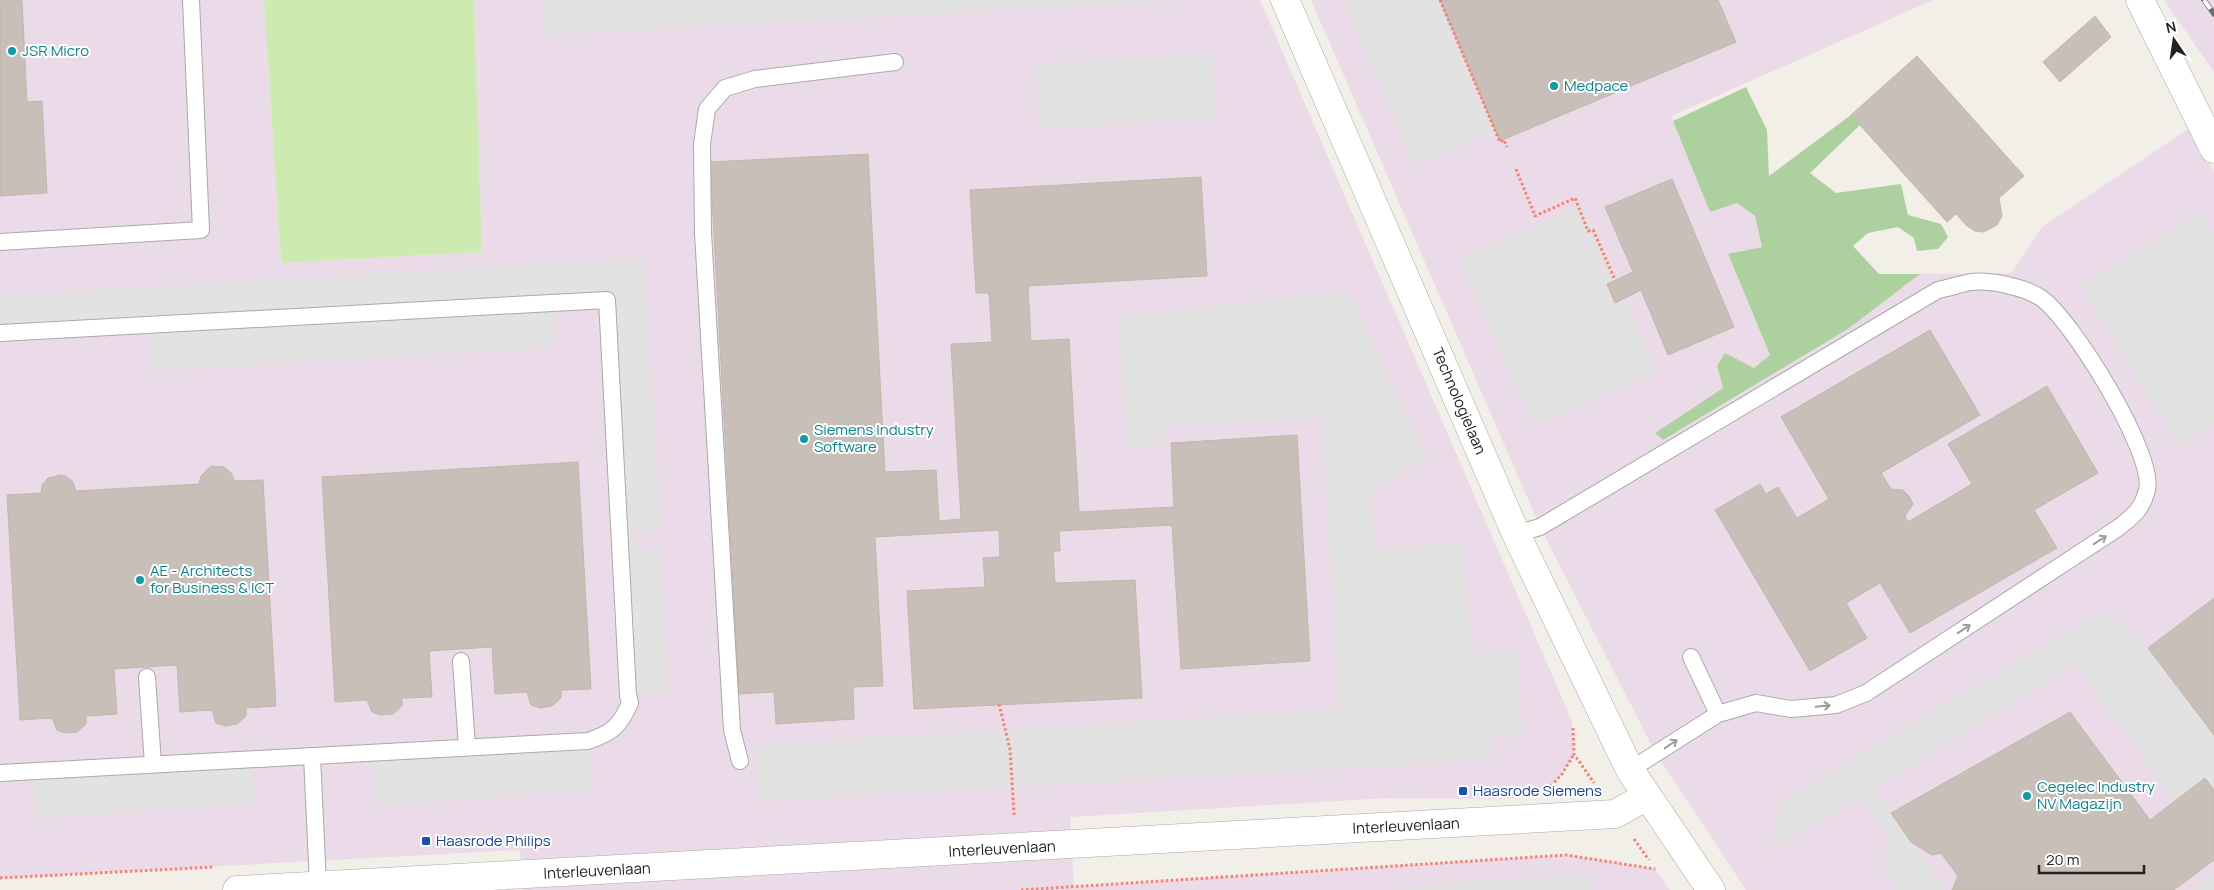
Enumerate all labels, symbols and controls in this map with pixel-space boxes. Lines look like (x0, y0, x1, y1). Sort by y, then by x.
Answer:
north arrow (2149, 15, 2199, 65)
text: N (2164, 16, 2178, 37)
place label: JSR Micro (22, 40, 89, 61)
marker: JSR Micro (6, 45, 18, 57)
place label: Medpace (1564, 75, 1629, 96)
marker: Medpace (1548, 80, 1560, 92)
street label: Technologielaan (1428, 344, 1491, 457)
place label: Siemens Industry Software (814, 419, 934, 457)
marker: Siemens Industry Software (798, 433, 810, 445)
one-way arrow (2093, 535, 2107, 545)
place label: AE - Architects for Business & ICT (150, 560, 274, 598)
marker: AE - Architects for Business & ICT (134, 574, 146, 586)
one-way arrow (1957, 624, 1971, 634)
one-way arrow (1814, 701, 1830, 711)
one-way arrow (1664, 739, 1678, 749)
place label: Cegelec Industry NV Magazijn (2037, 776, 2155, 814)
place label: Haasrode Siemens (1473, 780, 1602, 801)
marker: Haasrode Siemens (1457, 785, 1469, 797)
marker: Cegelec Industry NV Magazijn (2021, 790, 2033, 802)
street label: Interleuvenlaan (1352, 812, 1460, 839)
place label: Haasrode Philips (436, 830, 551, 851)
marker: Haasrode Philips (420, 835, 432, 847)
street label: Interleuvenlaan (948, 835, 1056, 862)
scale bar (2039, 842, 2144, 874)
text: 20 m (2046, 849, 2079, 870)
street label: Interleuvenlaan (543, 857, 651, 884)

